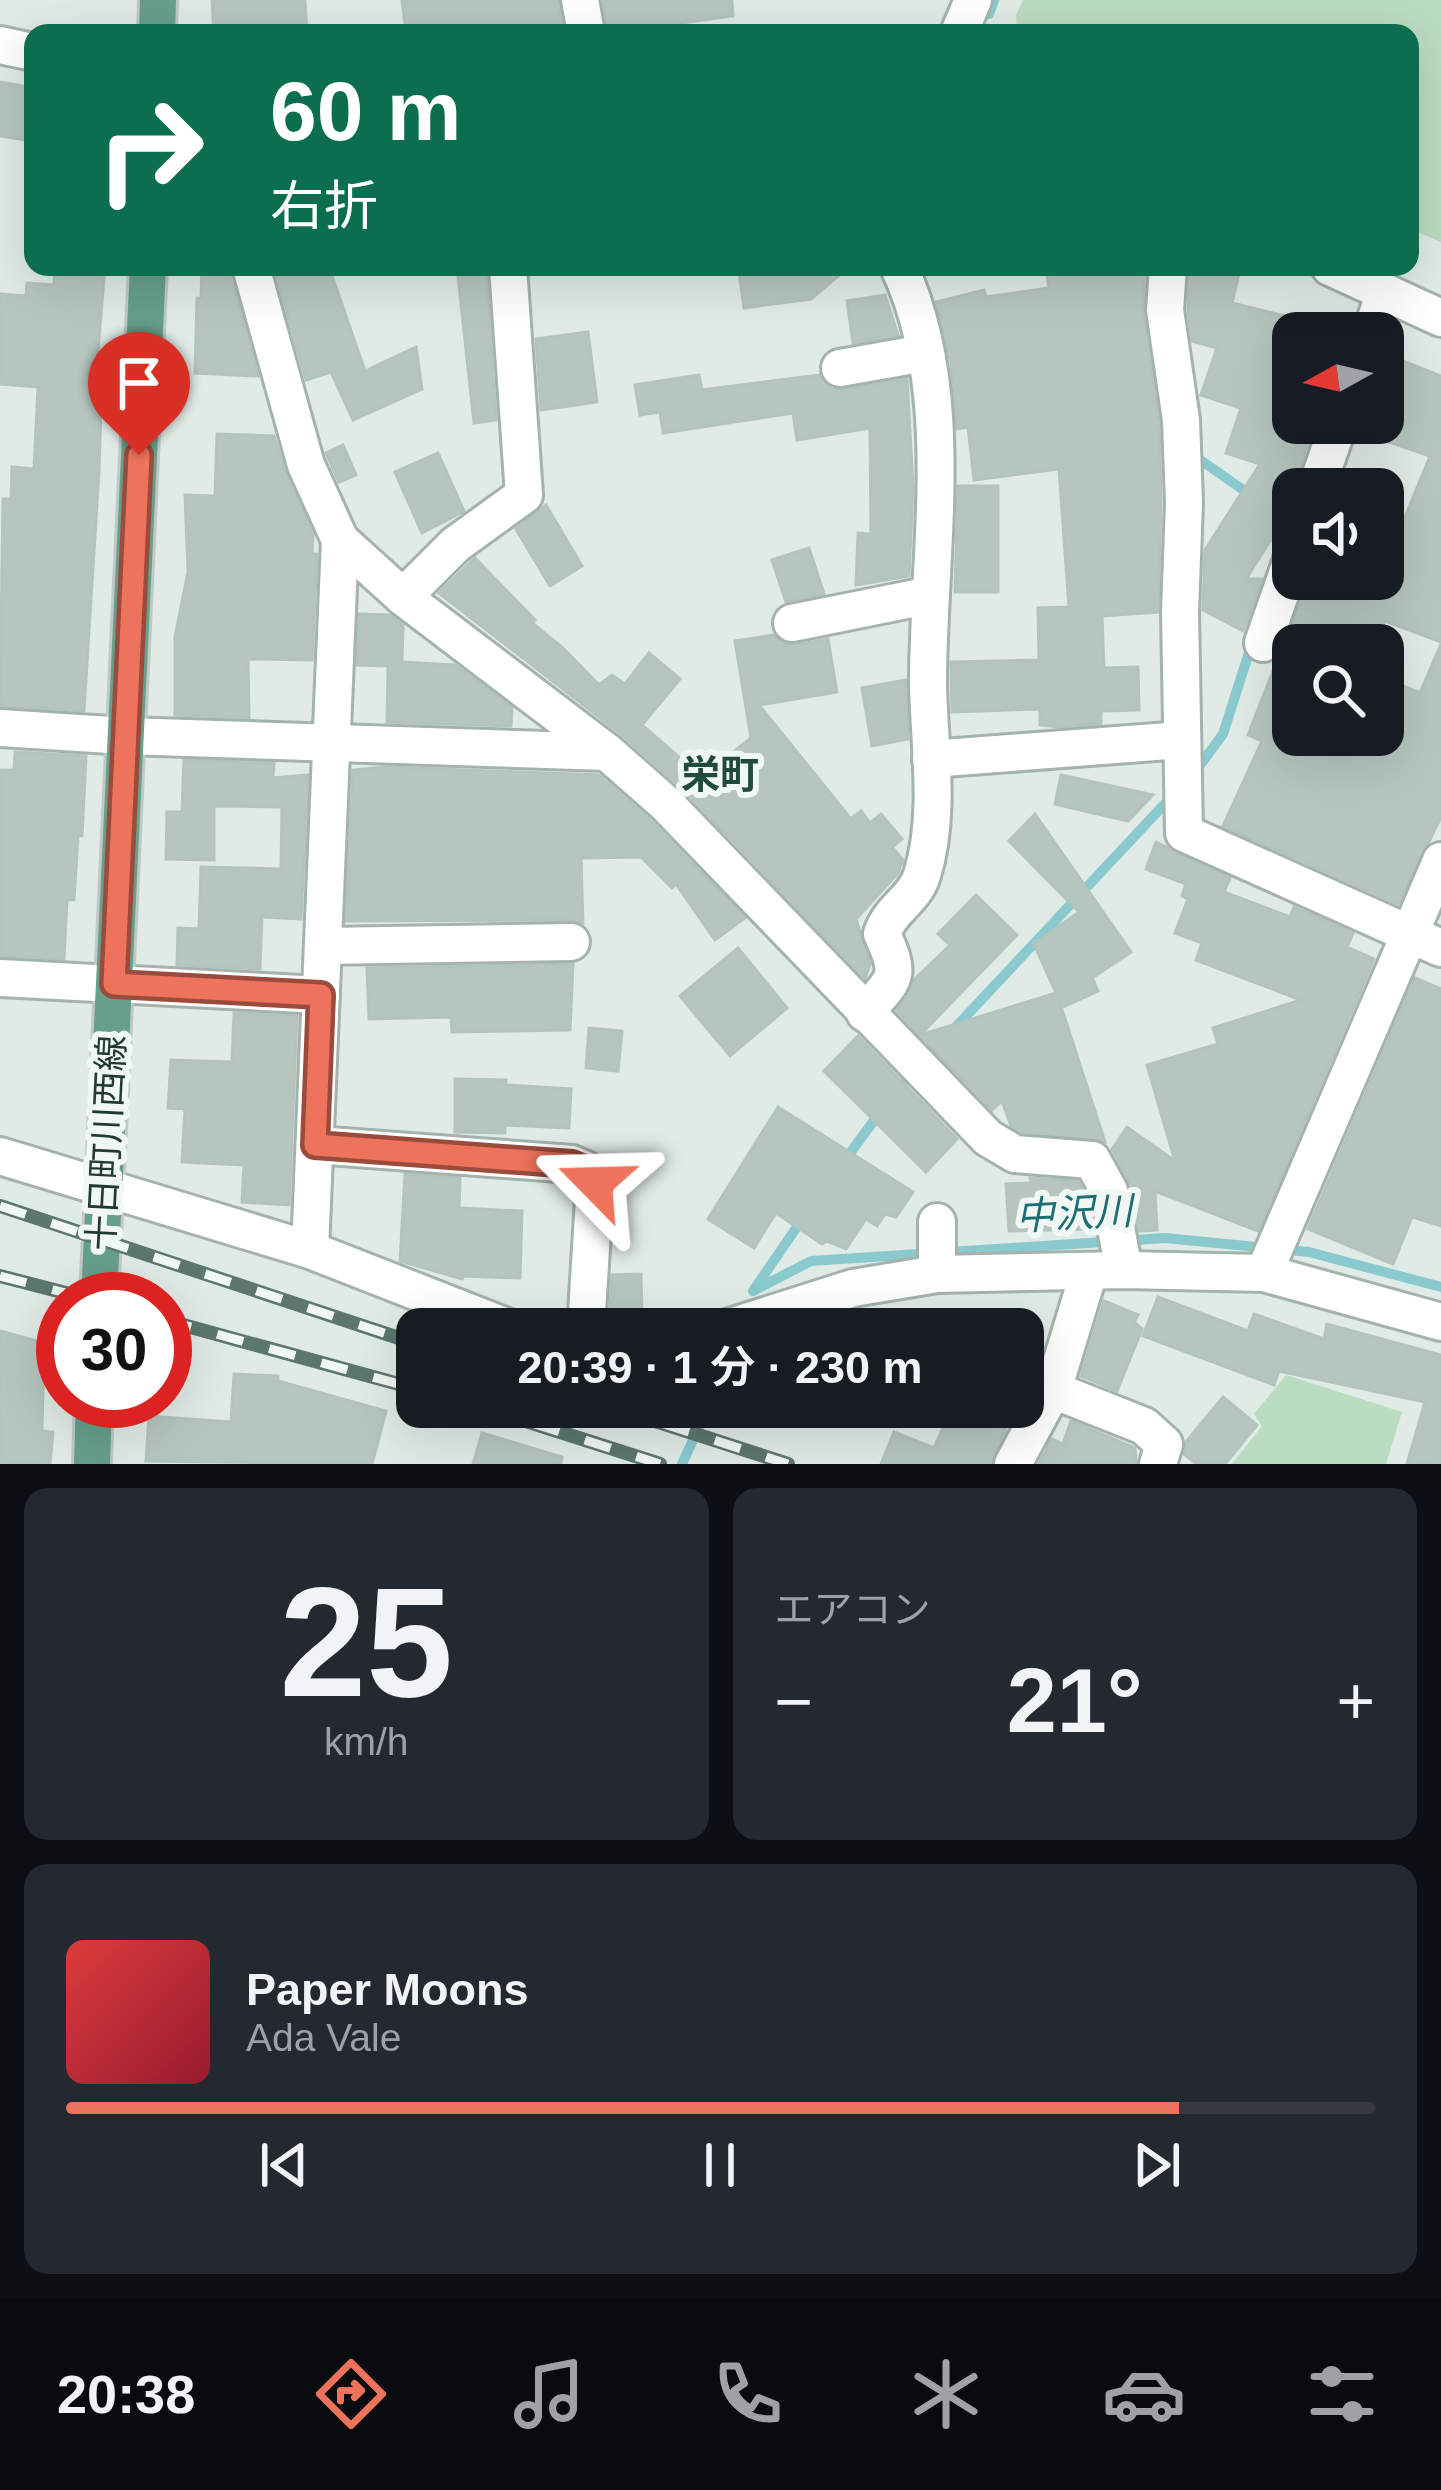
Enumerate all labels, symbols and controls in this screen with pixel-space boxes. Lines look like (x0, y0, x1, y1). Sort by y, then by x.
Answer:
text: 60 m (270, 64, 461, 158)
icon: right (72, 72, 228, 228)
text: 右折 (270, 176, 378, 236)
north arrow (1272, 312, 1404, 444)
map controls (1272, 312, 1404, 756)
pin (88, 332, 190, 455)
icon: arrive (106, 350, 172, 416)
button: sound (1272, 468, 1404, 600)
button: search (1272, 624, 1404, 756)
district label: 栄町 (681, 753, 759, 796)
street label: 十日町川西線 (80, 1034, 133, 1252)
position arrow (532, 1120, 658, 1246)
water label: 中沢川 (1014, 1189, 1138, 1238)
speed limit sign: 30 (36, 1272, 192, 1428)
text: 20:39 · 1 分 · 230 m (517, 1342, 923, 1393)
text: 25 (279, 1555, 453, 1729)
text: エアコン (775, 1588, 931, 1631)
text: 21° (1007, 1651, 1143, 1751)
text: − (775, 1664, 813, 1738)
text: + (1336, 1664, 1375, 1738)
text: km/h (324, 1720, 409, 1763)
text: Paper Moons (246, 1964, 529, 2015)
text: Ada Vale (246, 2016, 401, 2059)
icon: previous (251, 2132, 317, 2198)
icon: pause (687, 2132, 753, 2198)
icon: next (1124, 2132, 1190, 2198)
icon: directions (309, 2352, 393, 2436)
icon: music (507, 2352, 591, 2436)
icon: phone (706, 2352, 790, 2436)
icon: climate (904, 2352, 988, 2436)
icon: car (1102, 2352, 1186, 2436)
icon: filters (1300, 2352, 1384, 2436)
text: 20:38 (57, 2364, 195, 2424)

